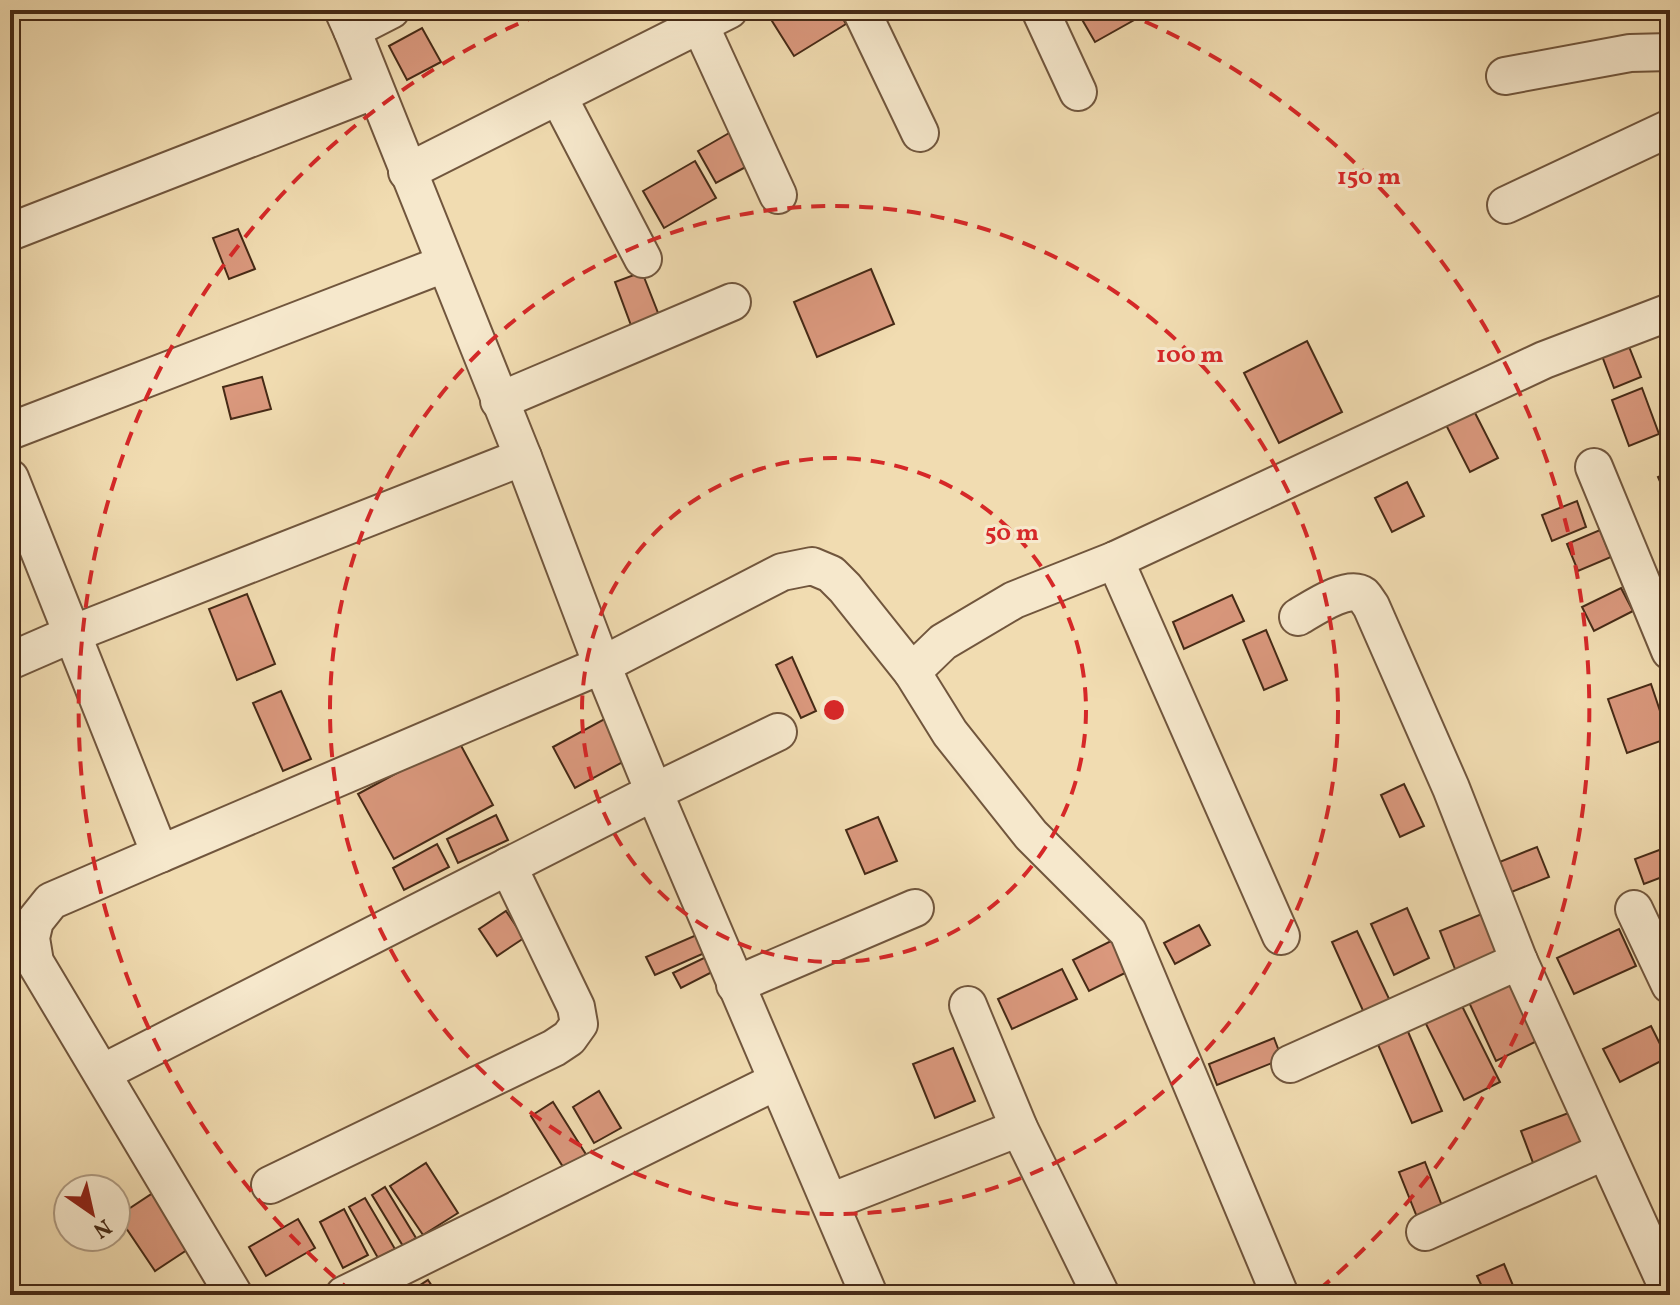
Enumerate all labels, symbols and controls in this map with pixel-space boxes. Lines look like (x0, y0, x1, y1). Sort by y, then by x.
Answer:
text: 150 m (1337, 161, 1401, 195)
text: 100 m (1156, 339, 1224, 373)
text: 50 m (985, 517, 1039, 551)
centre of rings (820, 696, 848, 724)
north arrow (52, 1173, 132, 1253)
text: N (86, 1210, 117, 1245)

